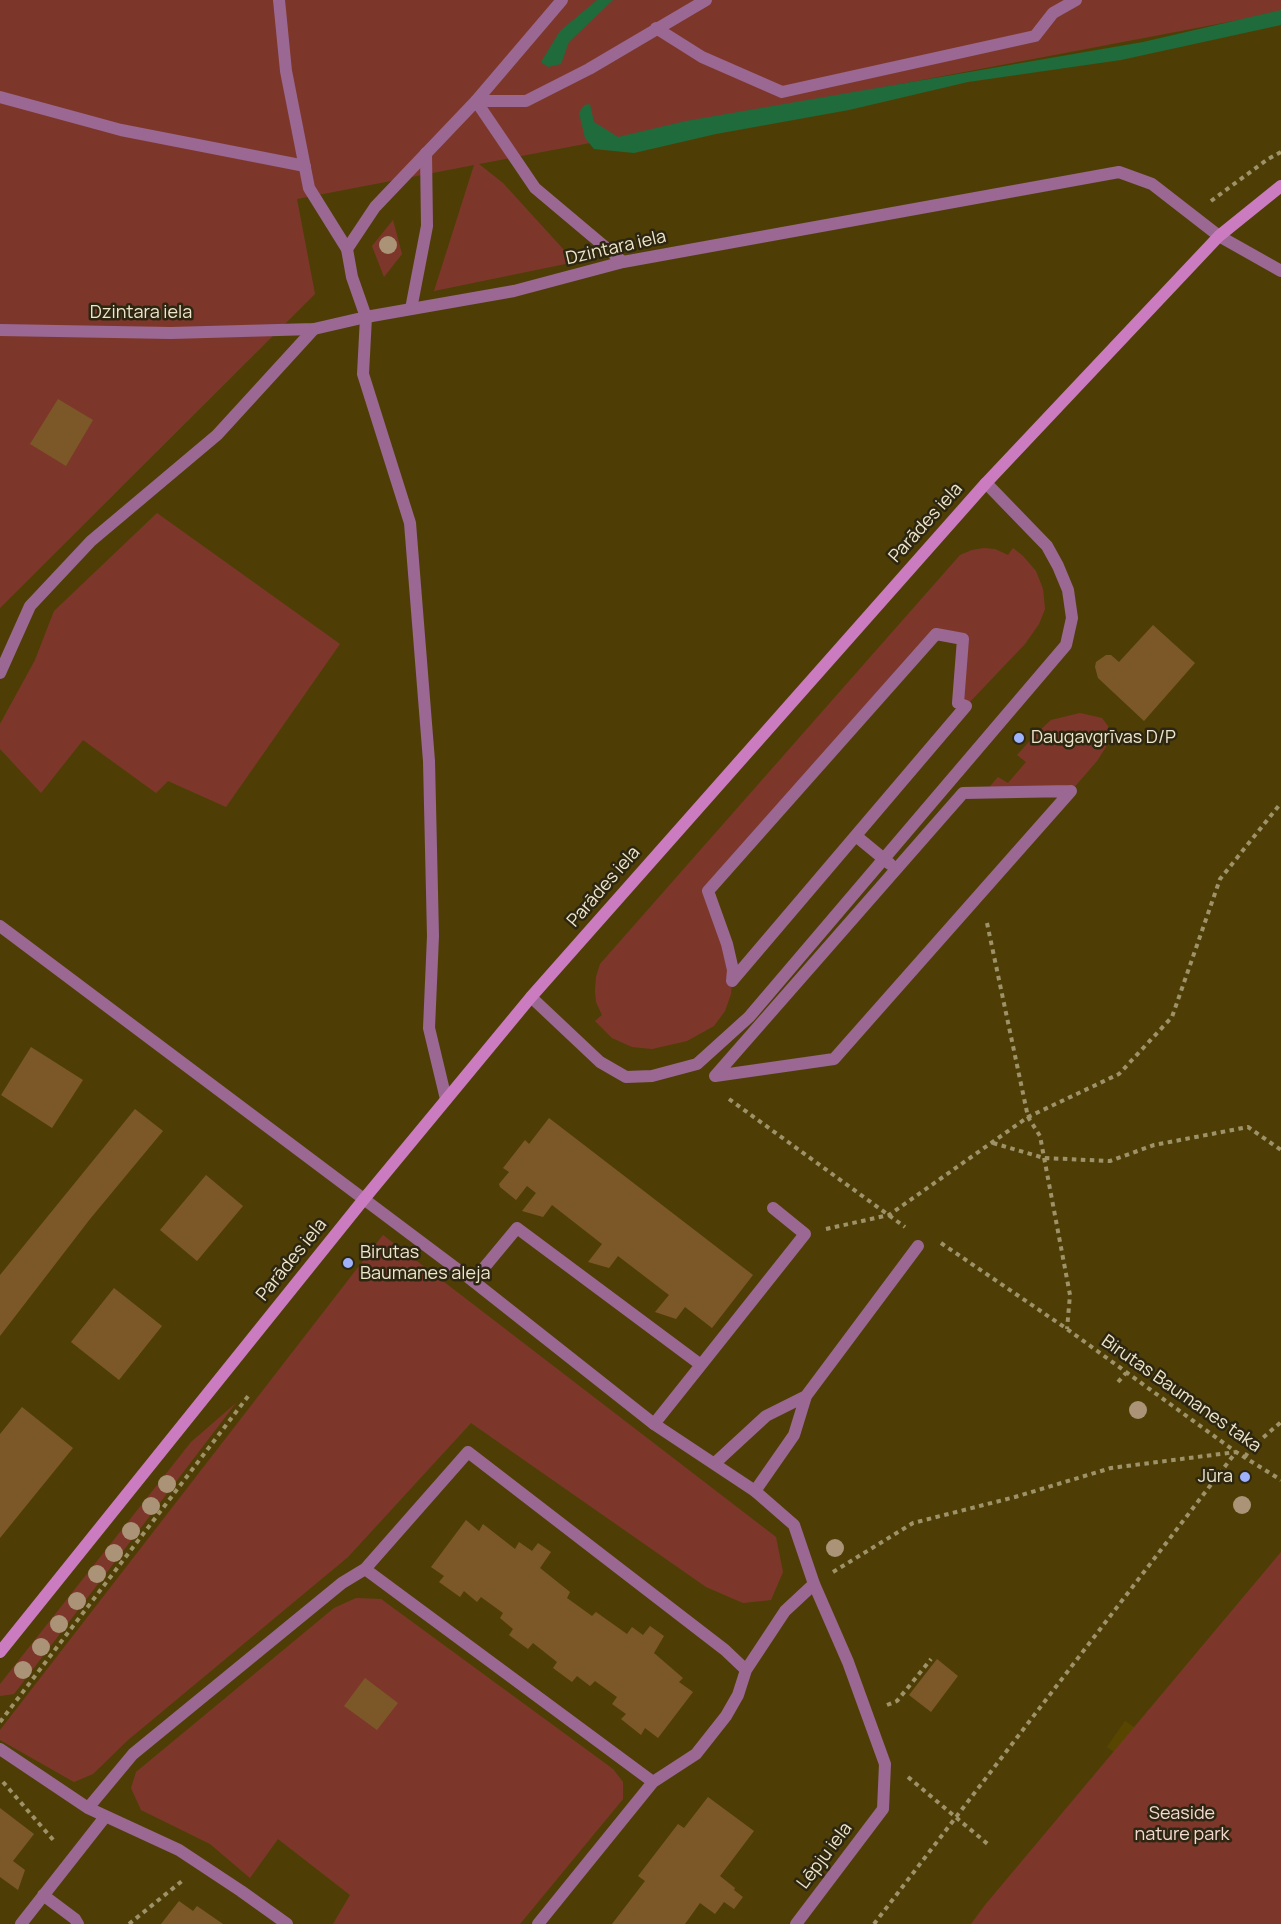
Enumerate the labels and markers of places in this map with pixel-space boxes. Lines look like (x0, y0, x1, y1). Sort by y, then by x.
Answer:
place label: Daugavgrīvas D/P (1031, 727, 1176, 749)
marker: Daugavgrīvas D/P (1012, 731, 1026, 745)
place label: Birutas Baumanes aleja (360, 1242, 490, 1284)
marker: Birutas Baumanes aleja (341, 1256, 355, 1270)
place label: Jūra (1198, 1466, 1233, 1488)
marker: Jūra (1238, 1470, 1252, 1484)

